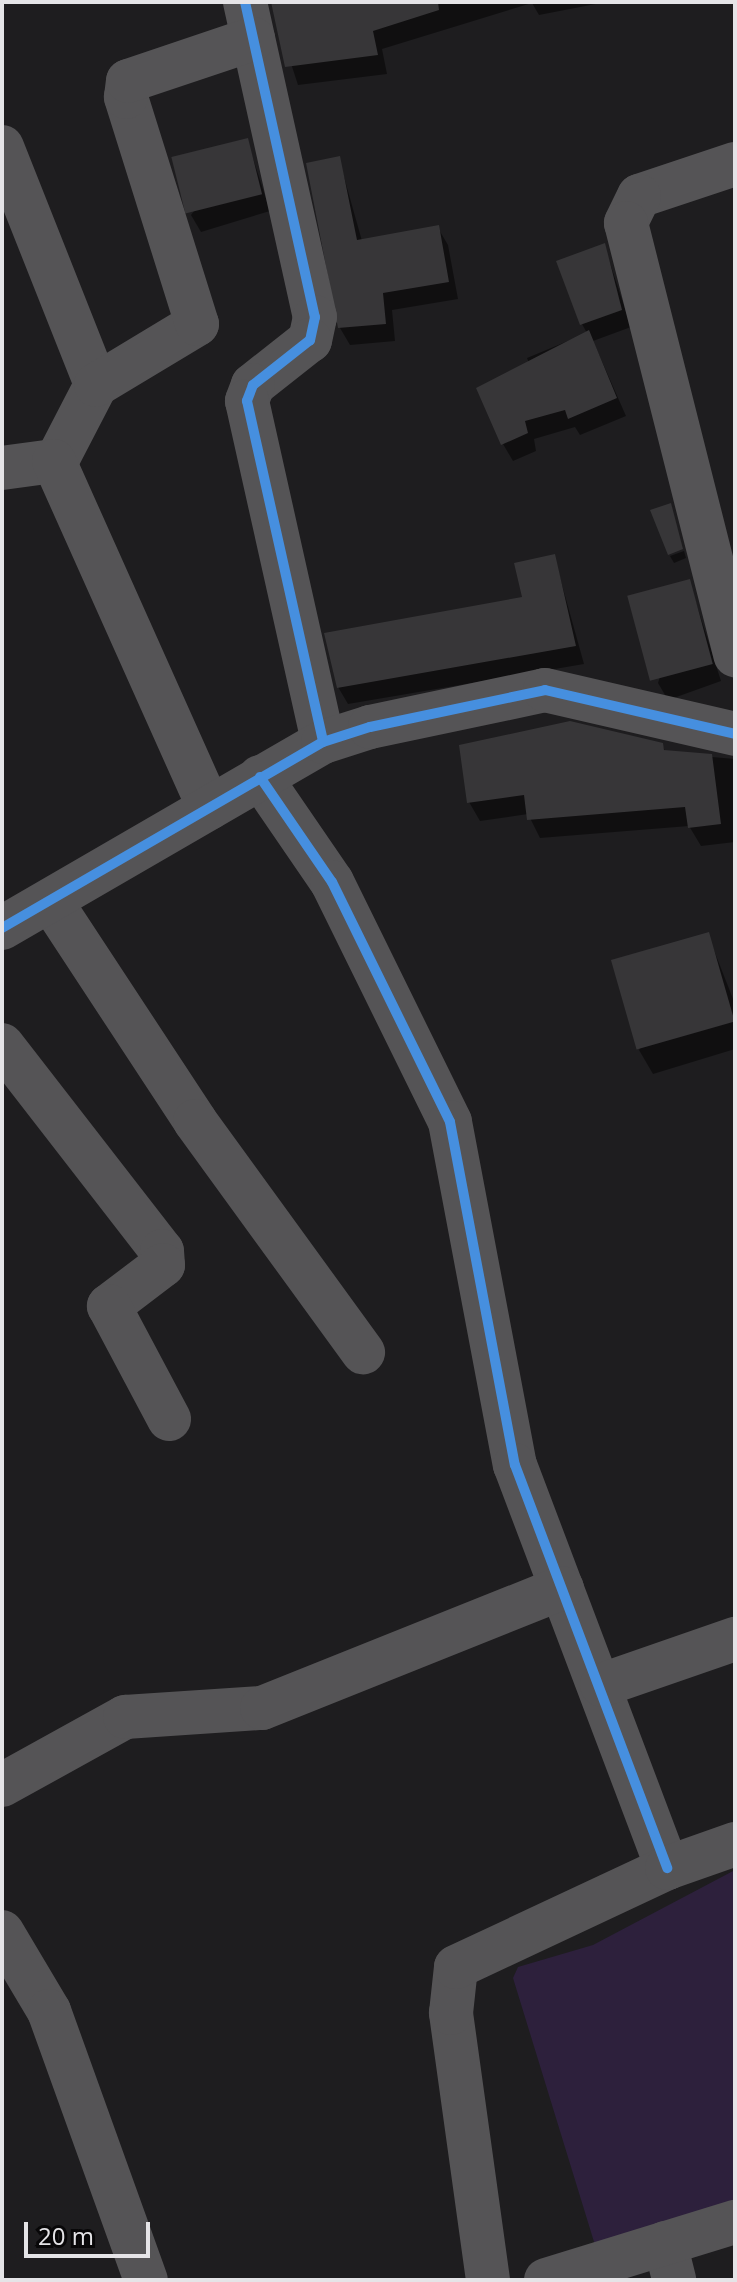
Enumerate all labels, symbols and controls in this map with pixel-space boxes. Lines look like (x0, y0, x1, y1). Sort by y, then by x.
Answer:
scale bar (28, 2206, 154, 2256)
text: 20 m (38, 2219, 94, 2252)

